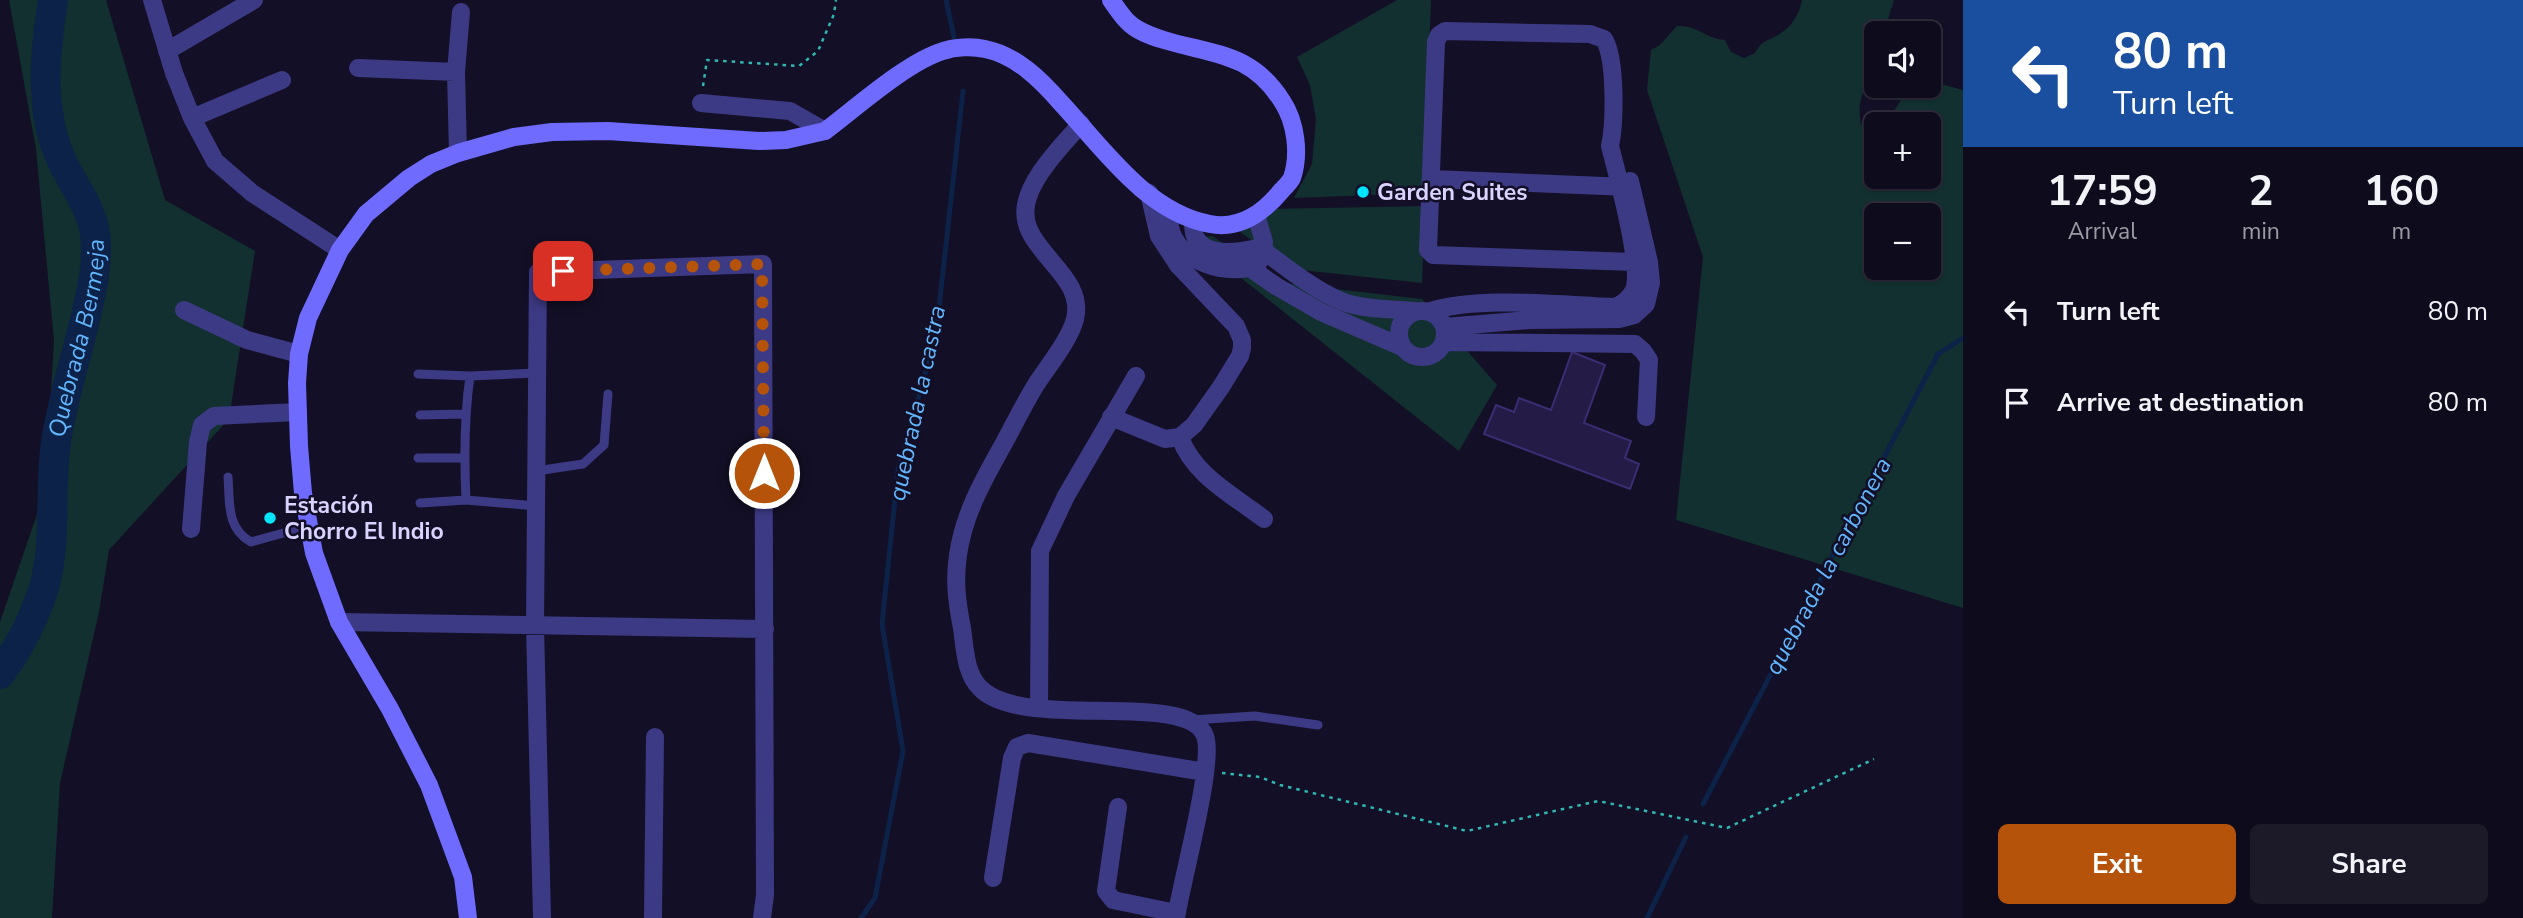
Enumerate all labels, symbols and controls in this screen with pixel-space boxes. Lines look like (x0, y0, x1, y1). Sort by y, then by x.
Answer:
text: 80 m (2113, 18, 2228, 85)
map controls (1864, 21, 1941, 280)
button: sound (1864, 21, 1941, 98)
icon: left (1998, 28, 2089, 119)
text: Turn left (2113, 82, 2233, 125)
button: + (1864, 112, 1941, 189)
text: 17:59 (2047, 163, 2158, 220)
text: 2 (2248, 163, 2273, 220)
text: 160 (2364, 163, 2439, 220)
place label: Garden Suites (1377, 177, 1527, 208)
marker: Garden Suites (1355, 184, 1371, 200)
button: − (1864, 203, 1941, 280)
text: Arrival (2068, 216, 2137, 247)
text: min (2242, 216, 2280, 247)
text: m (2392, 216, 2411, 247)
water label: Quebrada Bermeja (41, 239, 112, 440)
pin (533, 241, 593, 301)
icon: arrive (544, 252, 582, 290)
icon: left (1998, 293, 2036, 331)
text: Turn left (2057, 294, 2160, 329)
text: 80 m (2428, 294, 2488, 329)
water label: quebrada la castra (881, 302, 953, 504)
icon: arrive (1998, 384, 2036, 422)
text: Arrive at destination (2057, 385, 2304, 420)
text: 80 m (2428, 385, 2488, 420)
position arrow (727, 436, 801, 510)
water label: quebrada la carbonera (1757, 452, 1899, 680)
place label: Estación Chorro El Indio (284, 490, 444, 547)
marker: Estación Chorro El Indio (262, 510, 278, 526)
button: Exit (1998, 824, 2236, 904)
button: Share (2250, 824, 2488, 904)

